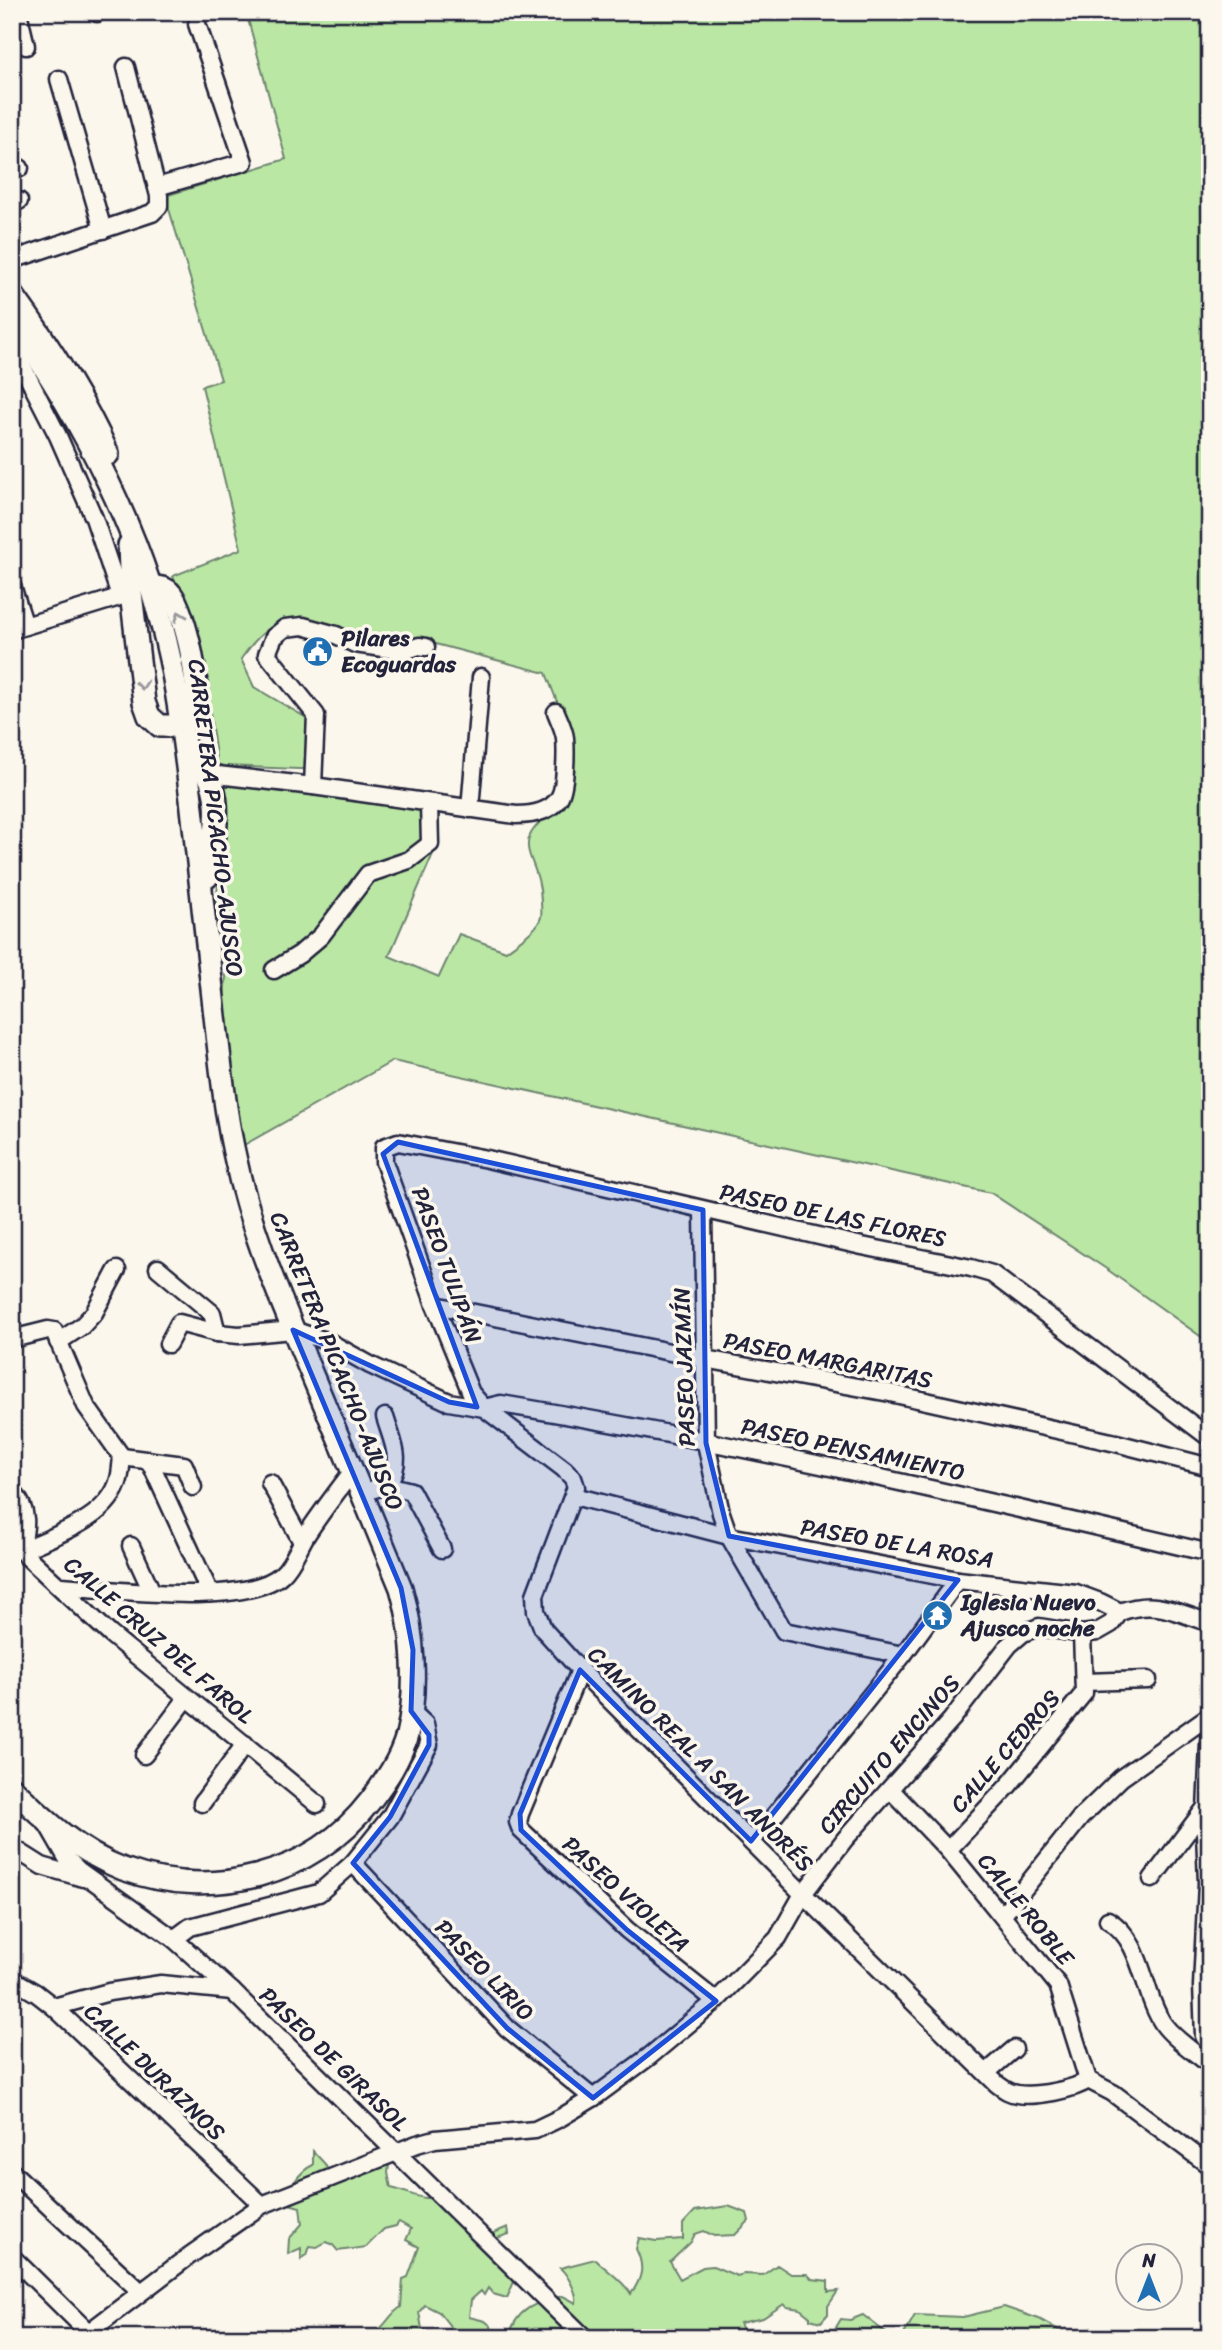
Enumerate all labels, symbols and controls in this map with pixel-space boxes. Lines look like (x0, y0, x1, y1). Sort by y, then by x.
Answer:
one-way arrow (175, 611, 189, 623)
place label: Pilares Ecoguardas (341, 618, 457, 685)
public building icon: Pilares Ecoguardas (301, 634, 335, 668)
street label: CARRETERA PICACHO-AJUSCO (176, 657, 255, 979)
one-way arrow (134, 679, 149, 691)
street label: PASEO DE LAS FLORES (716, 1171, 950, 1260)
street label: PASEO TULIPÁN (399, 1181, 494, 1349)
street label: CARRETERA PICACHO-AJUSCO (258, 1205, 415, 1517)
street label: PASEO JAZMÍN (661, 1287, 708, 1447)
street label: PASEO MARGARITAS (720, 1320, 936, 1401)
street label: PASEO PENSAMIENTO (737, 1406, 969, 1493)
street label: PASEO DE LA ROSA (797, 1506, 997, 1581)
street label: CALLE CRUZ DEL FAROL (54, 1546, 264, 1735)
place label: Iglesia Nuevo Ajusco noche (960, 1582, 1096, 1649)
temple icon: Iglesia Nuevo Ajusco noche (921, 1598, 955, 1632)
street label: CAMINO REAL A SAN ANDRÉS (577, 1636, 824, 1883)
street label: CIRCUITO ENCINOS (808, 1665, 971, 1844)
street label: CALLE CEDROS (940, 1680, 1071, 1823)
street label: PASEO VIOLETA (552, 1825, 699, 1963)
street label: CALLE ROBLE (967, 1843, 1085, 1976)
street label: PASEO LIRIO (424, 1909, 545, 2032)
street label: PASEO DE GIRASOL (249, 1977, 419, 2142)
street label: CALLE DURAZNOS (74, 1993, 236, 2151)
north arrow (1114, 2242, 1184, 2312)
text: N (1141, 2244, 1156, 2277)

